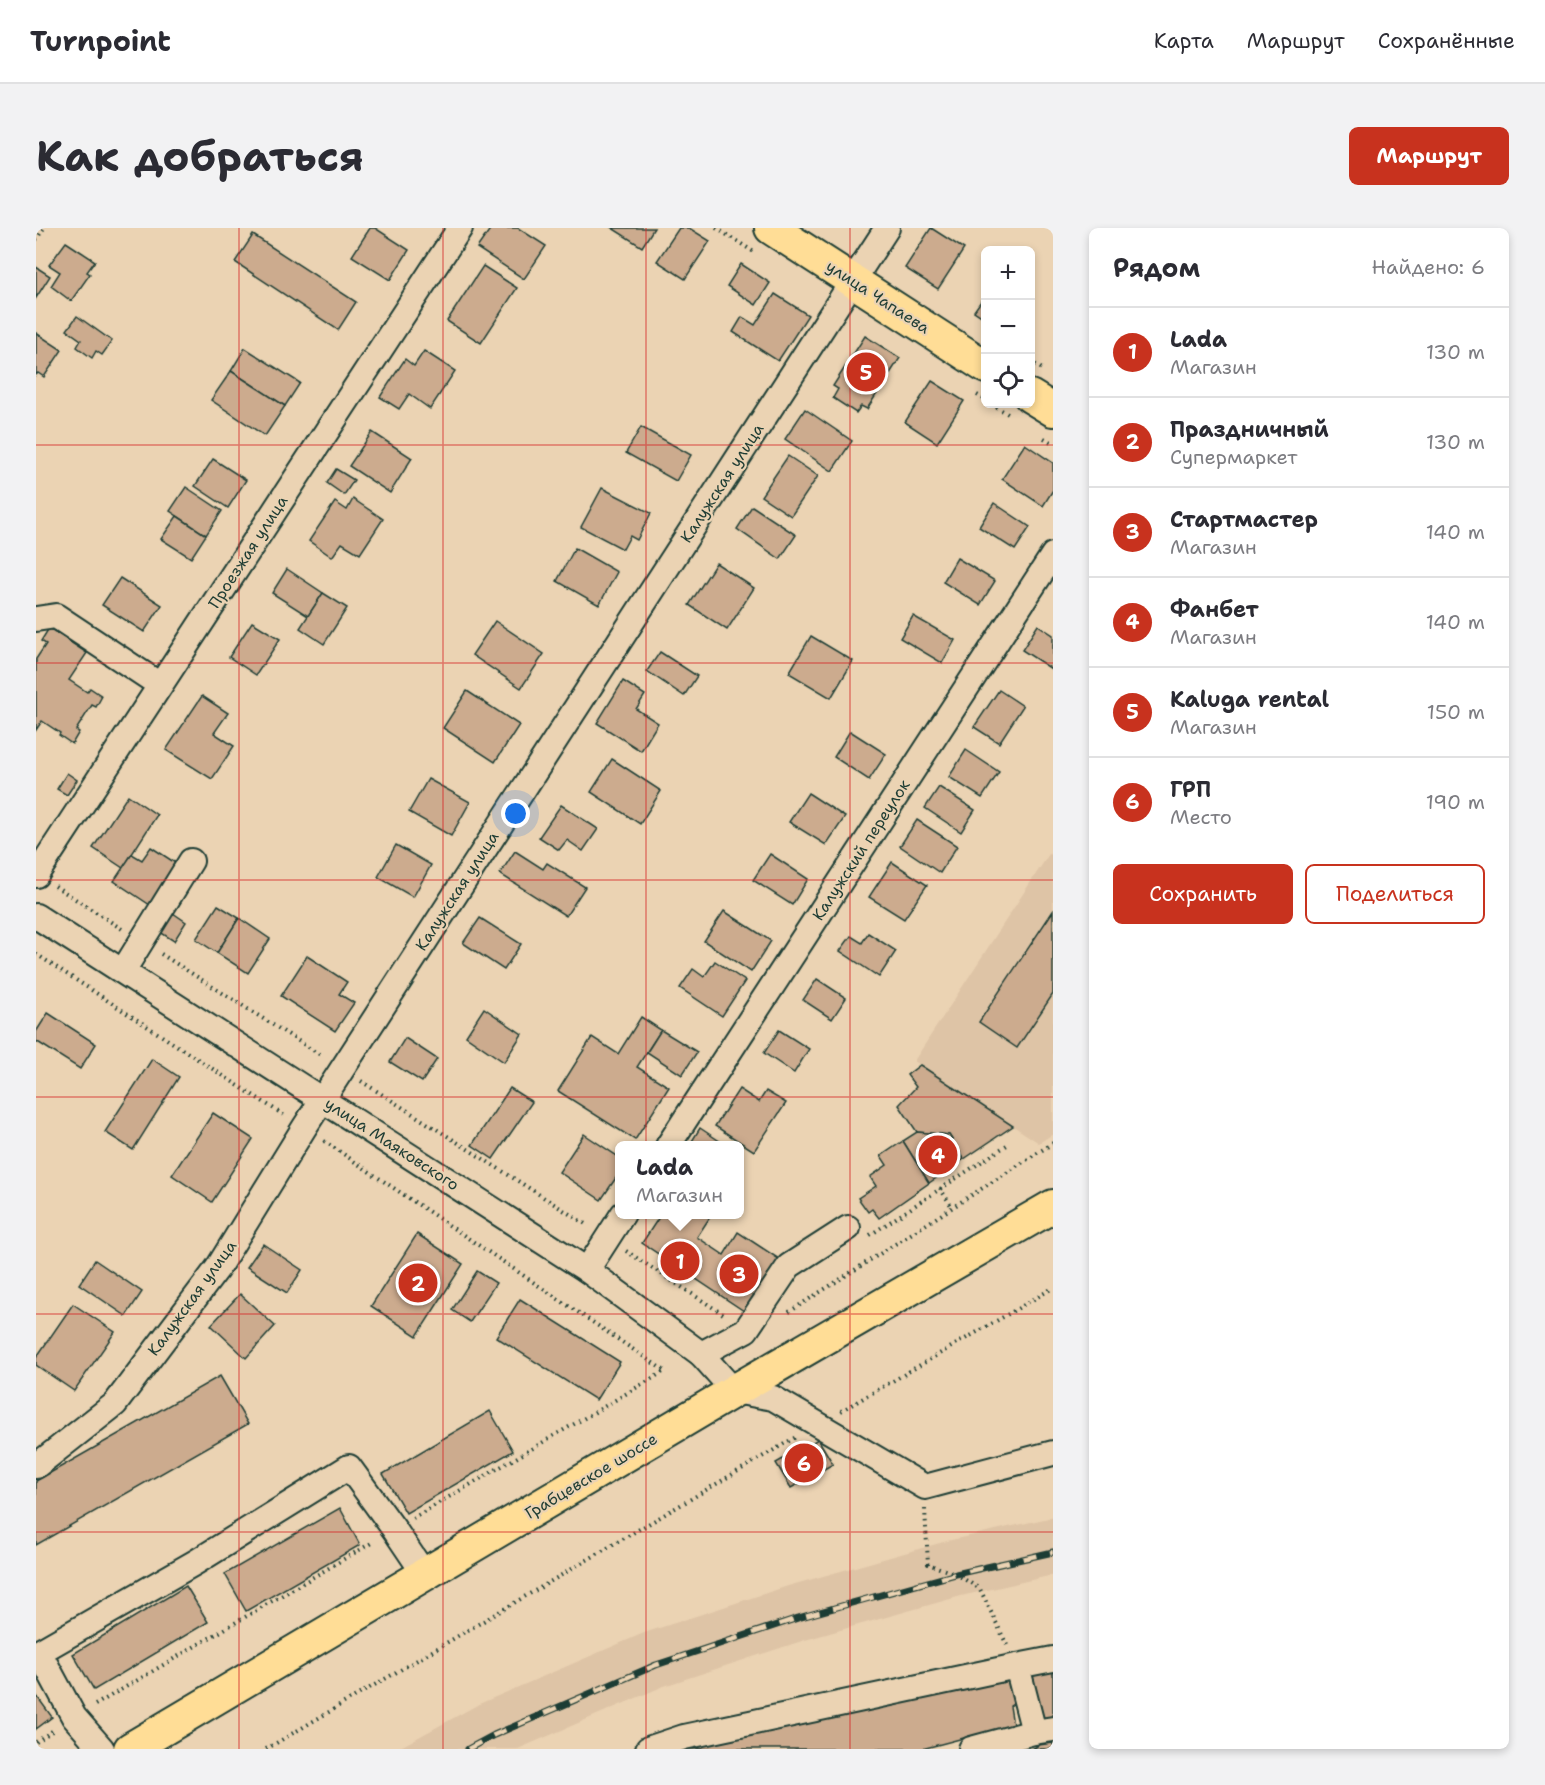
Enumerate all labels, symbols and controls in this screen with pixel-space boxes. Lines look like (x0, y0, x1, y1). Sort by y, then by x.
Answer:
text: Turnpoint (30, 22, 171, 60)
text: Карта (1154, 27, 1214, 55)
text: Маршрут (1247, 27, 1345, 55)
text: Сохранённые (1378, 27, 1515, 55)
button: Маршрут (1349, 127, 1509, 185)
text: Как добраться (36, 128, 364, 184)
map controls (981, 246, 1035, 408)
button: + (981, 246, 1035, 300)
text: Рядом (1113, 250, 1200, 285)
text: Найдено: 6 (1372, 254, 1485, 280)
street label: улица Чапаева (822, 256, 934, 338)
button: − (981, 300, 1035, 354)
text: Lada (1170, 325, 1227, 354)
text: 1 (1128, 339, 1137, 365)
text: 130 m (1426, 339, 1485, 365)
pin: 5 (846, 350, 886, 394)
button: locate (981, 354, 1035, 408)
text: Магазин (1170, 354, 1257, 380)
text: Праздничный (1170, 415, 1329, 444)
street label: Калужская улица (676, 419, 768, 547)
text: 2 (1126, 429, 1140, 455)
text: 130 m (1426, 429, 1485, 455)
text: Супермаркет (1170, 444, 1297, 470)
street label: Проезжая улица (204, 492, 292, 612)
text: Стартмастер (1170, 505, 1318, 534)
text: 3 (1126, 519, 1140, 545)
text: 140 m (1426, 519, 1485, 545)
text: Магазин (1170, 534, 1257, 560)
text: Фанбет (1170, 595, 1259, 624)
text: 4 (1126, 609, 1140, 635)
text: 140 m (1426, 609, 1485, 635)
text: Магазин (1170, 624, 1257, 650)
text: Kaluga rental (1170, 685, 1329, 714)
text: 5 (1126, 699, 1139, 725)
text: 150 m (1427, 699, 1485, 725)
text: Магазин (1170, 714, 1257, 740)
street label: Калужский переулок (808, 775, 915, 925)
text: ГРП (1170, 775, 1211, 804)
text: 6 (1126, 789, 1140, 815)
text: 190 m (1426, 789, 1485, 815)
your location (501, 799, 530, 828)
text: Место (1170, 804, 1232, 830)
street label: Калужская улица (411, 827, 503, 955)
button: Сохранить (1113, 864, 1293, 924)
button: Поделиться (1305, 864, 1485, 924)
street label: улица Маяковского (321, 1093, 463, 1195)
pin: 4 (918, 1132, 958, 1178)
popup (615, 1141, 744, 1219)
text: Lada (636, 1153, 693, 1182)
text: Магазин (636, 1182, 723, 1208)
street label: Калужская улица (143, 1236, 241, 1360)
pin: 1 (660, 1238, 700, 1284)
pin: 3 (720, 1252, 758, 1296)
pin: 2 (398, 1260, 437, 1306)
street label: Грабцевское шоссе (521, 1428, 661, 1524)
pin: 6 (784, 1440, 824, 1486)

